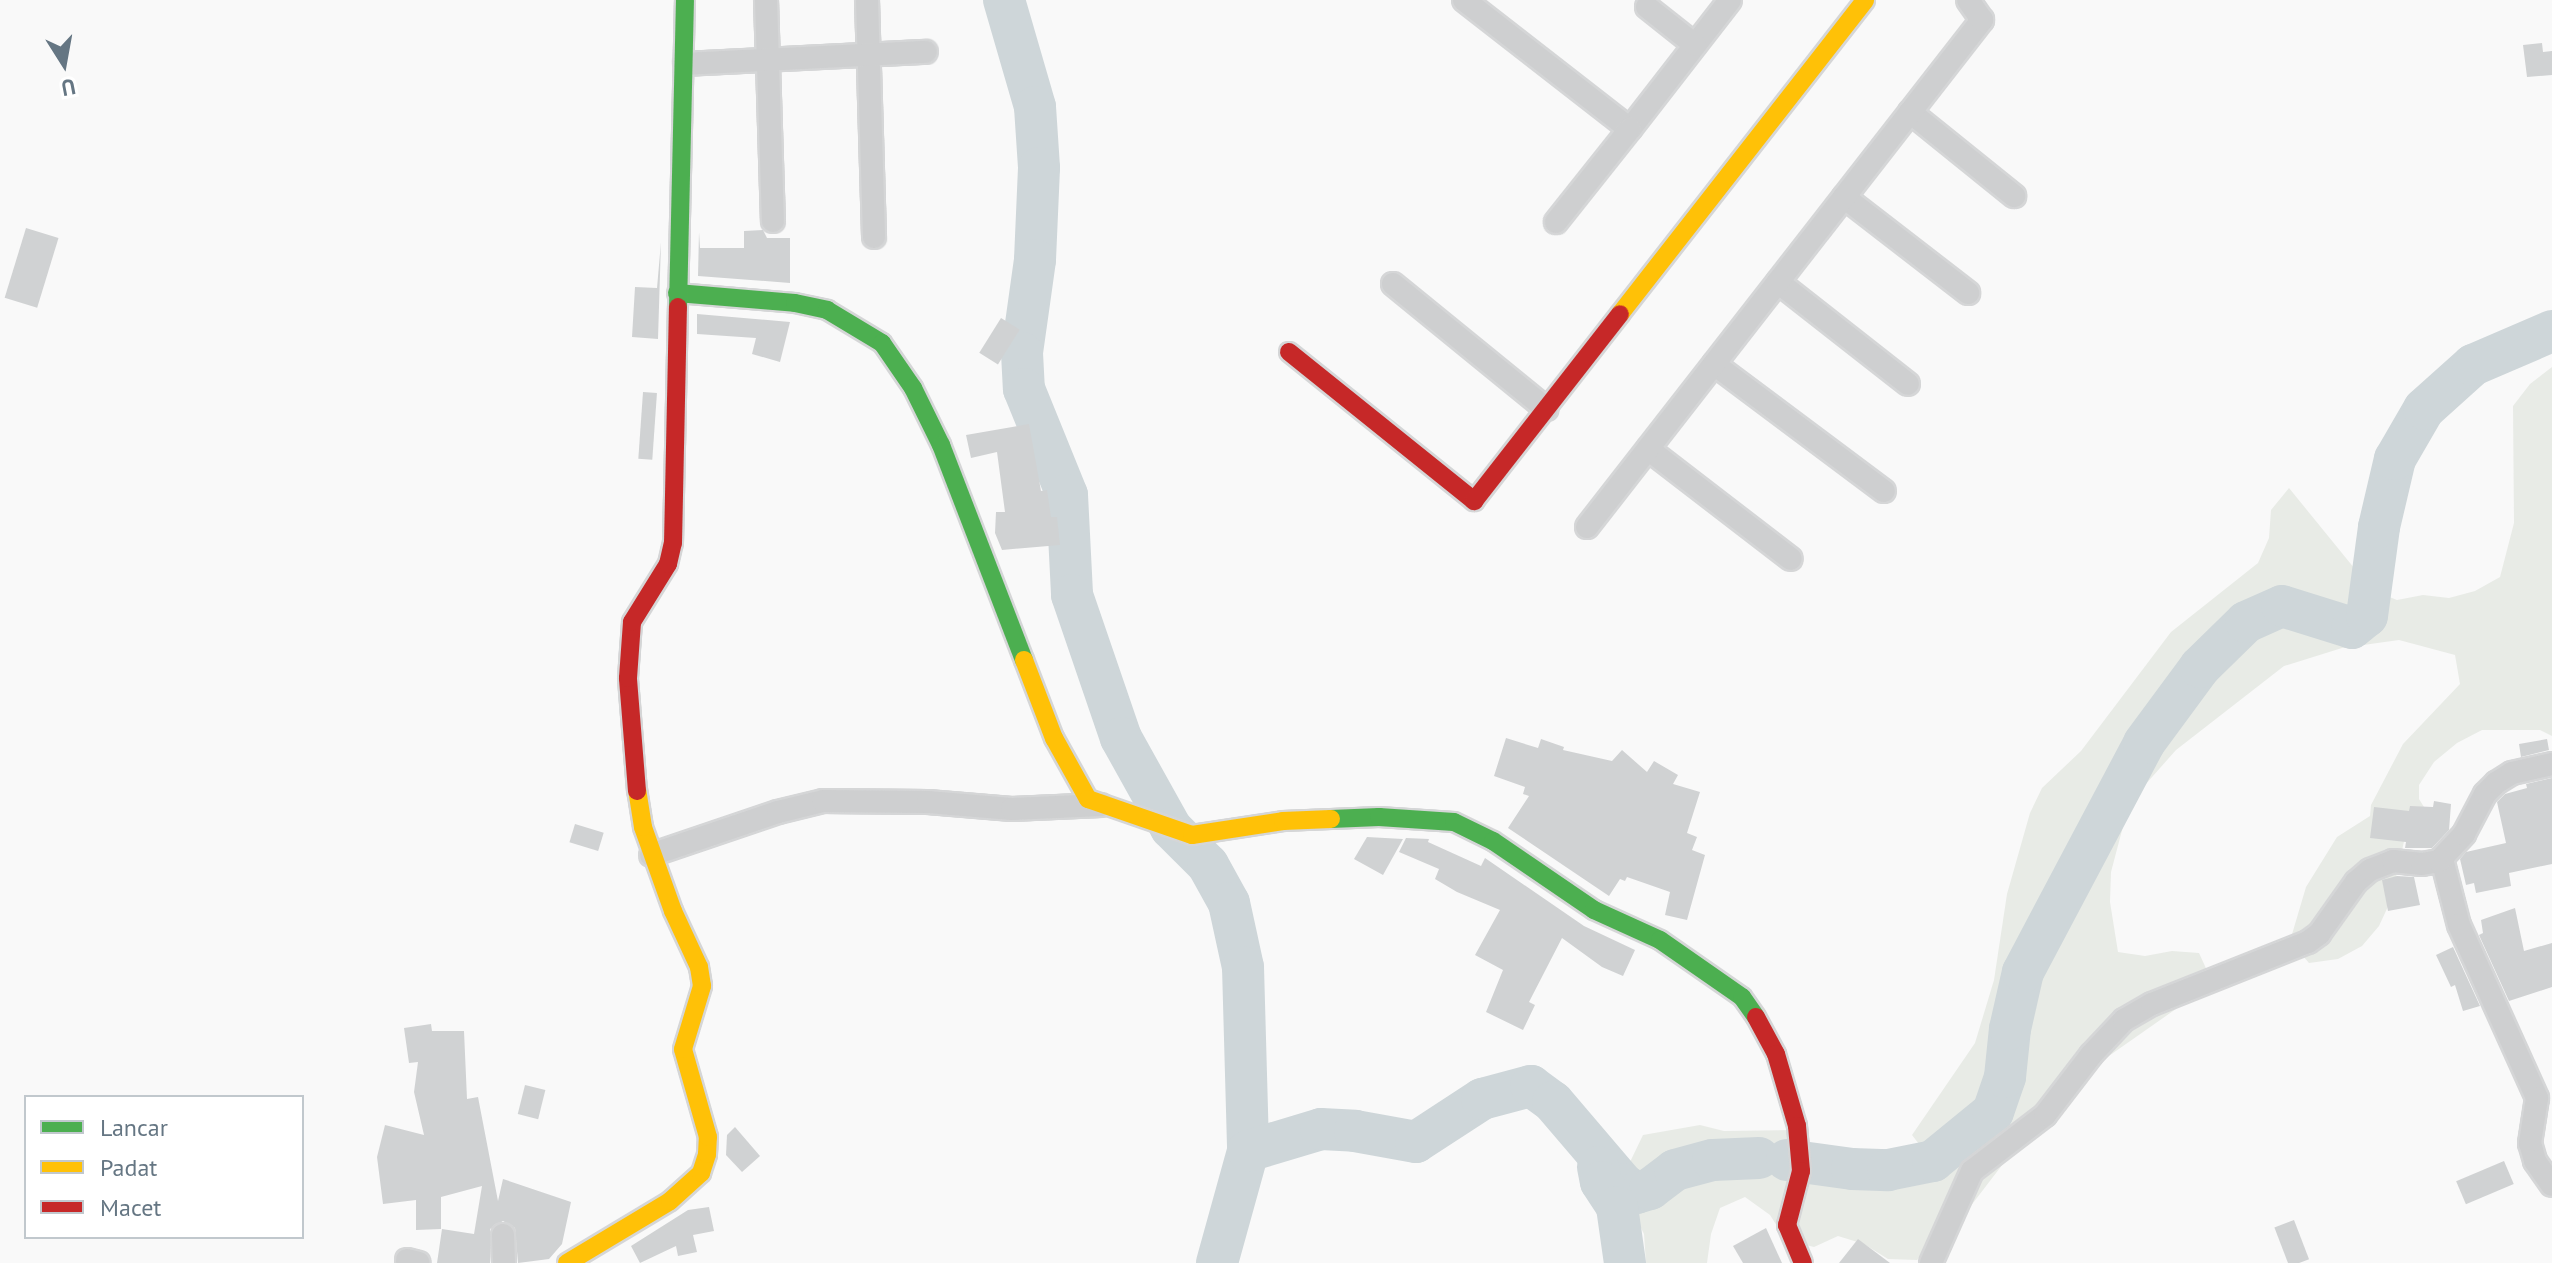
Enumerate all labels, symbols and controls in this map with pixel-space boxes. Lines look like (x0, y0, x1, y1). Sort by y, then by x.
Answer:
north arrow (24, 24, 104, 104)
text: U (59, 72, 78, 103)
legend (24, 1095, 304, 1239)
text: Lancar (100, 1112, 168, 1143)
text: Padat (100, 1152, 157, 1183)
text: Macet (100, 1192, 162, 1223)

